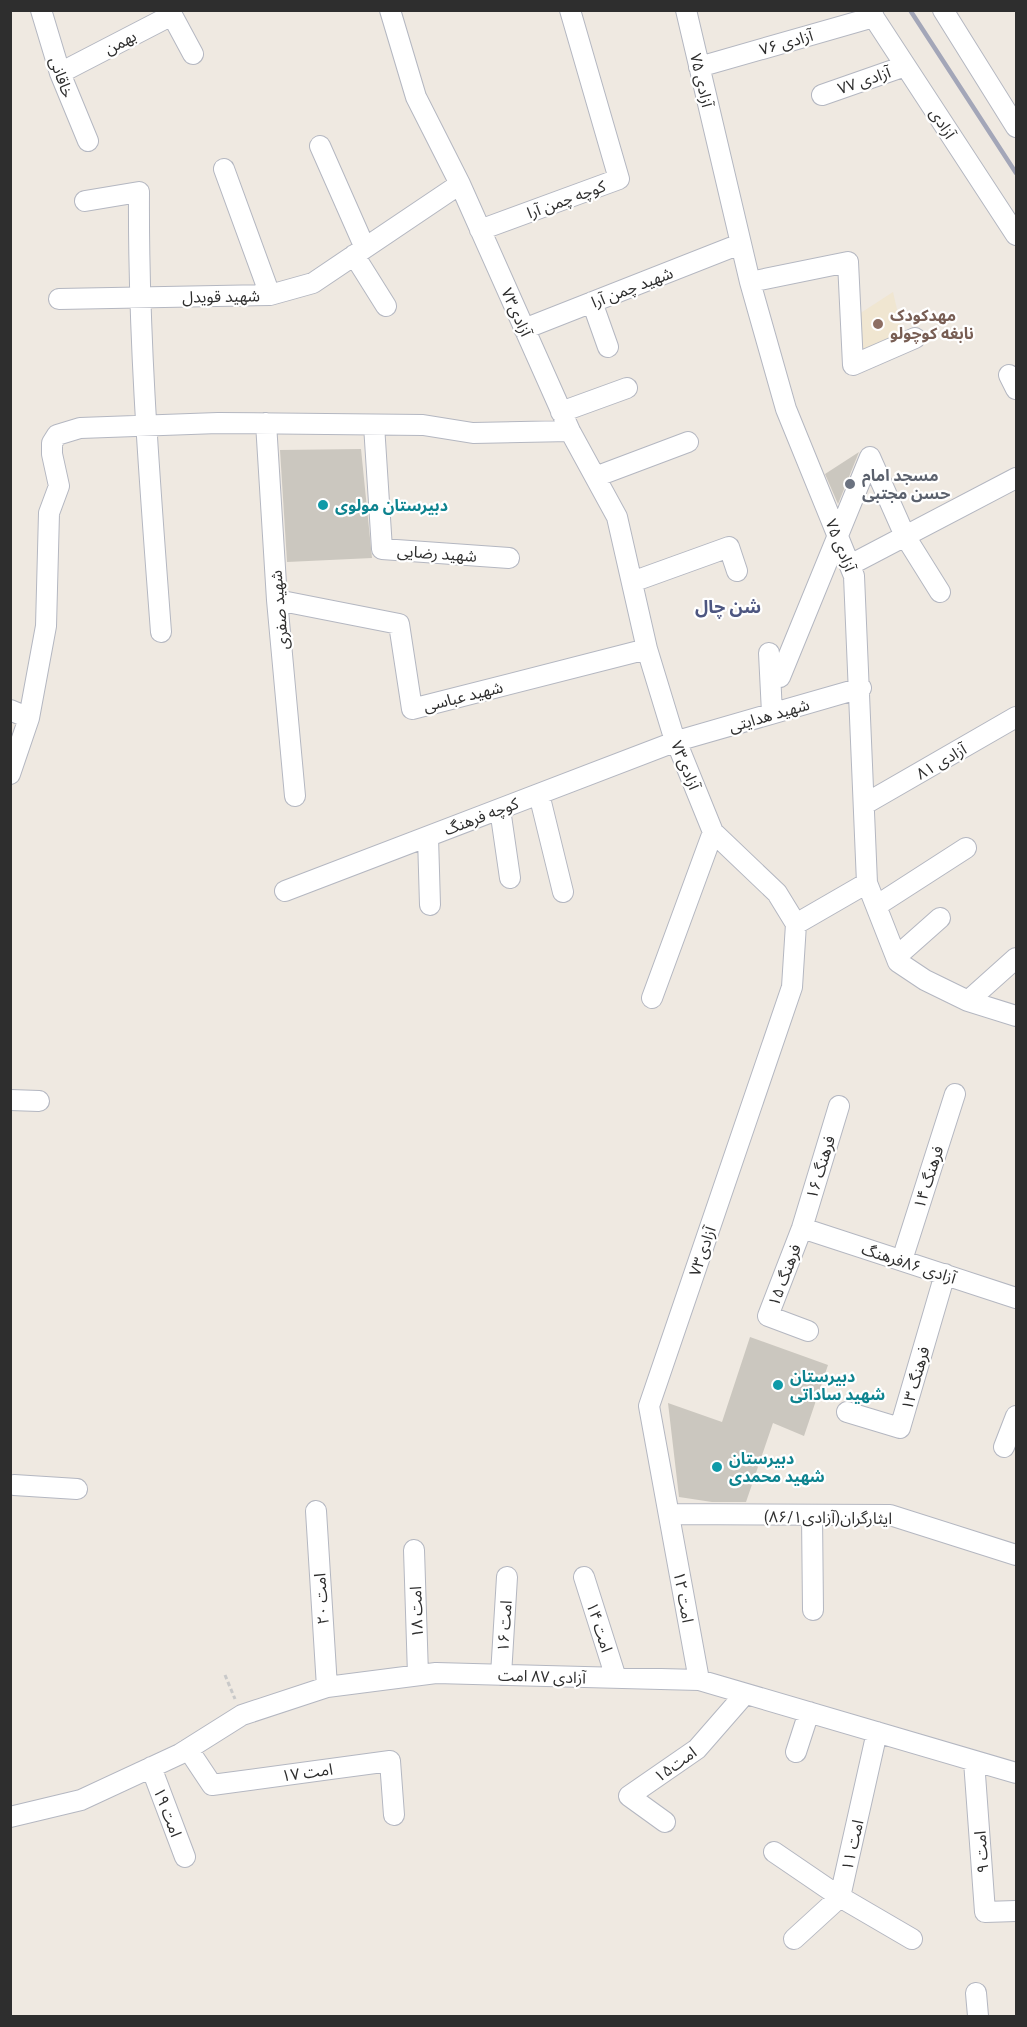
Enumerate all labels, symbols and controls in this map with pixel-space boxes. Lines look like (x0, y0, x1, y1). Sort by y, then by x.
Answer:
street label: آزادی ۷۶ (757, 25, 816, 59)
street label: بهمن (101, 26, 139, 59)
street label: آزادی ۷۵ (686, 51, 717, 110)
street label: خاقانی (45, 54, 78, 100)
street label: آزادی ۷۷ (835, 62, 894, 98)
street label: آزادی (926, 104, 960, 143)
street label: کوچه چمن آرا (524, 176, 609, 223)
street label: شهید چمن آرا (589, 263, 676, 313)
street label: آزادی۷۳ (497, 285, 536, 341)
street label: شهید قویدل (182, 286, 260, 308)
place label: مهدکودک نابغه کوچولو (890, 306, 974, 344)
marker: مهدکودک نابغه کوچولو (871, 317, 885, 331)
place label: مسجد امام حسن مجتبی (862, 466, 950, 503)
marker: مسجد امام حسن مجتبی (843, 477, 857, 491)
place label: دبیرستان مولوی (335, 496, 448, 515)
marker: دبیرستان مولوی (316, 498, 330, 512)
street label: آزادی ۷۵ (821, 516, 860, 575)
street label: شهید رضایی (396, 541, 477, 566)
street label: شهید صفری (267, 569, 292, 650)
district label: شن چال (695, 596, 761, 619)
street label: شهید عباسی (421, 677, 505, 716)
street label: شهید هدایتی (727, 695, 812, 736)
street label: آزادی۷۳ (667, 738, 704, 794)
street label: آزادی ۸۱ (913, 739, 971, 783)
street label: کوچه فرهنگ (441, 793, 522, 840)
street label: فرهنگ ۱۶ (802, 1133, 839, 1201)
street label: فرهنگ ۱۴ (909, 1143, 948, 1211)
street label: آزادی۷۳ (685, 1223, 720, 1278)
street label: آزادی ۸۶فرهنگ (859, 1239, 960, 1288)
street label: فرهنگ ۱۵ (764, 1241, 805, 1309)
street label: فرهنگ ۱۳ (897, 1344, 934, 1412)
place label: دبیرستان شهید ساداتی (790, 1367, 885, 1404)
marker: دبیرستان شهید ساداتی (771, 1378, 785, 1392)
place label: دبیرستان شهید محمدی (729, 1449, 825, 1486)
marker: دبیرستان شهید محمدی (710, 1460, 724, 1474)
street label: ایثارگران(آزادی۸۶/۱) (764, 1507, 892, 1528)
street label: امت ۱۲ (670, 1570, 697, 1624)
street label: امت ۲۰ (310, 1573, 333, 1625)
street label: امت ۱۸ (406, 1586, 427, 1638)
street label: امت ۱۶ (493, 1600, 516, 1652)
street label: امت ۱۴ (583, 1600, 617, 1655)
street label: آزادی ۸۷ امت (498, 1665, 588, 1688)
street label: امت۱۵ (650, 1743, 700, 1786)
street label: امت ۱۷ (280, 1759, 334, 1785)
street label: امت ۱۹ (149, 1785, 186, 1840)
street label: امت ۱۱ (837, 1818, 868, 1872)
street label: امت ۹ (971, 1830, 992, 1874)

